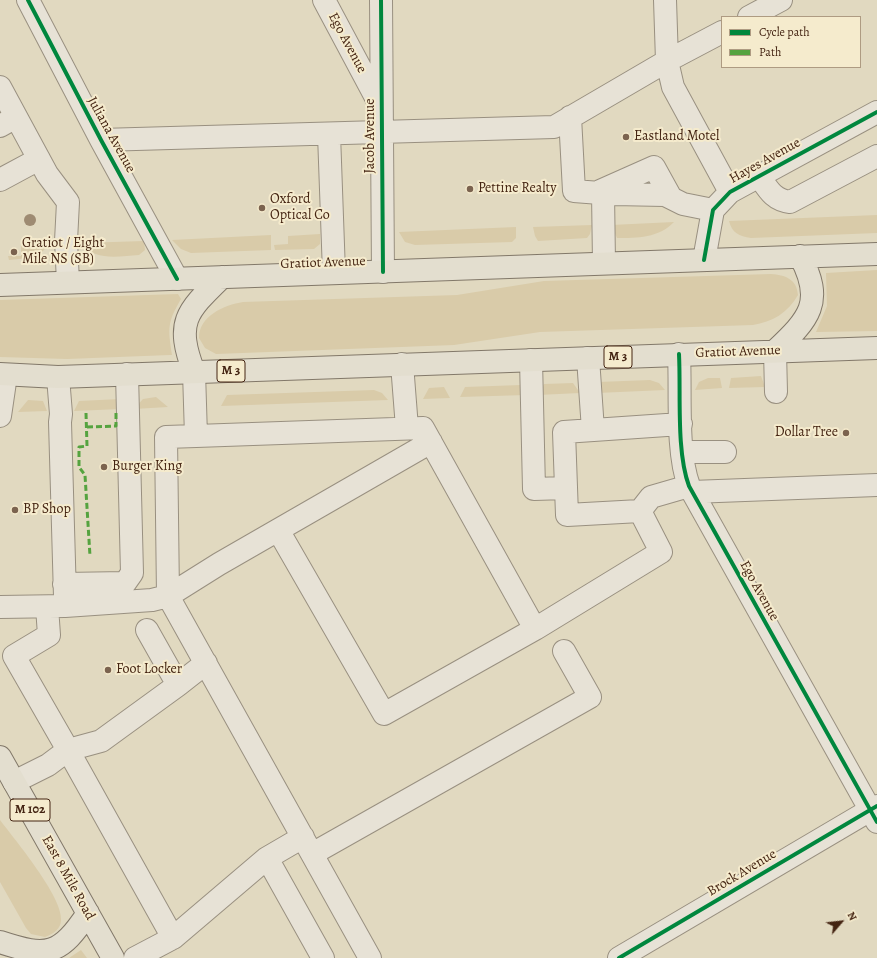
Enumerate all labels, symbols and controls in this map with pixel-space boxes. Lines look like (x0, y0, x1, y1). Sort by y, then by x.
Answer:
street label: Ego Avenue (324, 10, 370, 76)
legend (721, 16, 861, 68)
text: Cycle path (759, 24, 810, 40)
text: Path (759, 44, 781, 60)
street label: Juliana Avenue (83, 94, 139, 176)
street label: Jacob Avenue (363, 99, 379, 173)
place label: Eastland Motel (634, 129, 720, 145)
marker: Eastland Motel (621, 132, 631, 142)
street label: Hayes Avenue (726, 135, 804, 187)
place label: Pettine Realty (478, 181, 556, 197)
marker: Pettine Realty (465, 184, 475, 194)
place label: Oxford Optical Co (270, 192, 330, 224)
marker: Oxford Optical Co (257, 203, 267, 213)
place label: Gratiot / Eight Mile NS (SB) (22, 236, 104, 268)
marker: Gratiot / Eight Mile NS (SB) (9, 247, 19, 257)
street label: Gratiot Avenue (280, 253, 366, 273)
street label: Gratiot Avenue (695, 342, 781, 362)
road number: M 3 (604, 346, 632, 368)
road number: M 3 (217, 360, 245, 382)
place label: Dollar Tree (775, 425, 838, 441)
marker: Dollar Tree (841, 428, 851, 438)
place label: Burger King (112, 459, 182, 475)
marker: Burger King (99, 462, 109, 472)
place label: BP Shop (23, 502, 71, 518)
marker: BP Shop (10, 505, 20, 515)
street label: Ego Avenue (736, 558, 782, 624)
place label: Foot Locker (116, 662, 182, 678)
marker: Foot Locker (103, 665, 113, 675)
road number: M 102 (10, 799, 50, 821)
street label: East 8 Mile Road (38, 833, 98, 923)
street label: Brock Avenue (704, 846, 780, 900)
north arrow (821, 902, 861, 942)
text: N (844, 909, 861, 923)

